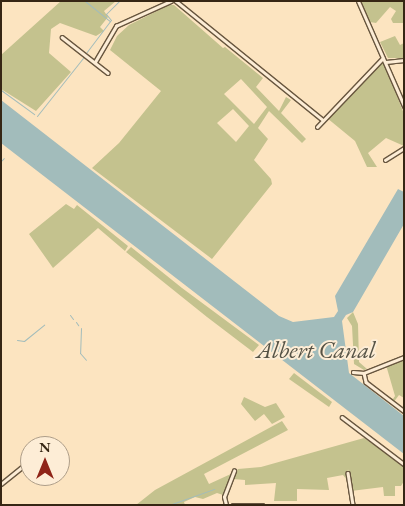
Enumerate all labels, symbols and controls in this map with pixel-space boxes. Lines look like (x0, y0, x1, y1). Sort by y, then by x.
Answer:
water label: Albert Canal (256, 336, 376, 364)
north arrow (20, 436, 70, 486)
text: N (39, 438, 51, 456)

